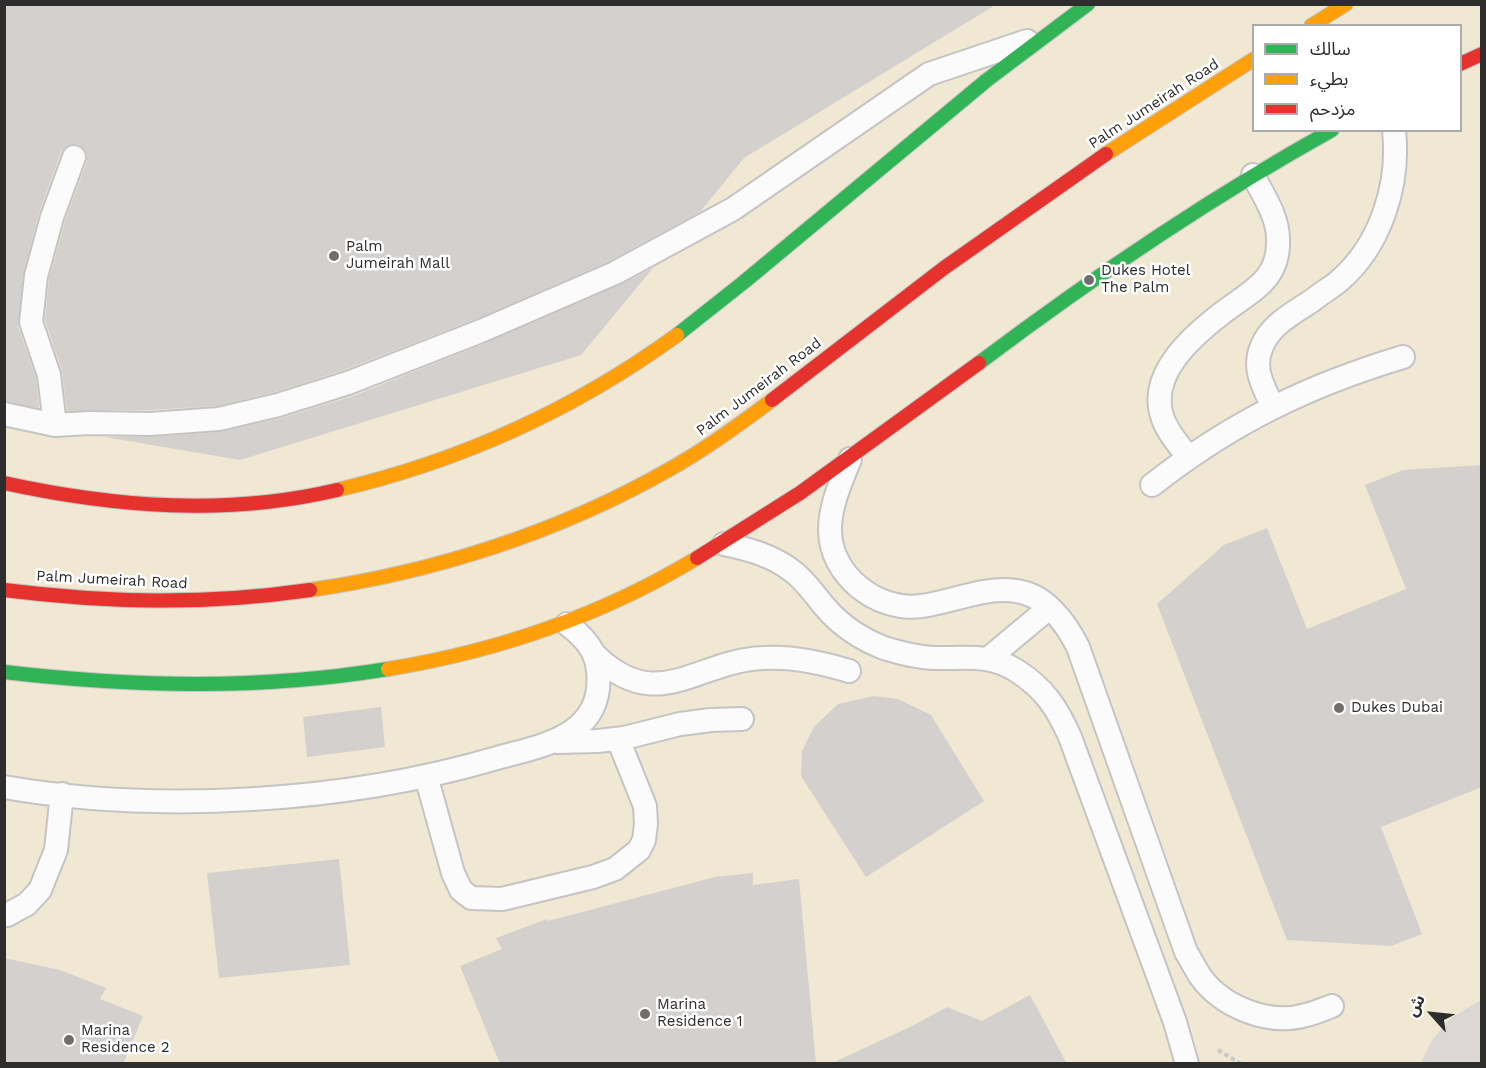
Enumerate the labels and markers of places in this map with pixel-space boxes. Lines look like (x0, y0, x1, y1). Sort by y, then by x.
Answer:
place label: Palm Jumeirah Mall (346, 238, 450, 273)
marker: Palm Jumeirah Mall (327, 249, 341, 263)
place label: Dukes Hotel The Palm (1101, 262, 1190, 297)
marker: Dukes Hotel The Palm (1082, 273, 1096, 287)
place label: Dukes Dubai (1351, 699, 1443, 717)
marker: Dukes Dubai (1332, 701, 1346, 715)
place label: Marina Residence 1 (657, 996, 743, 1031)
marker: Marina Residence 1 (638, 1007, 652, 1021)
place label: Marina Residence 2 (81, 1022, 170, 1057)
marker: Marina Residence 2 (62, 1033, 76, 1047)

